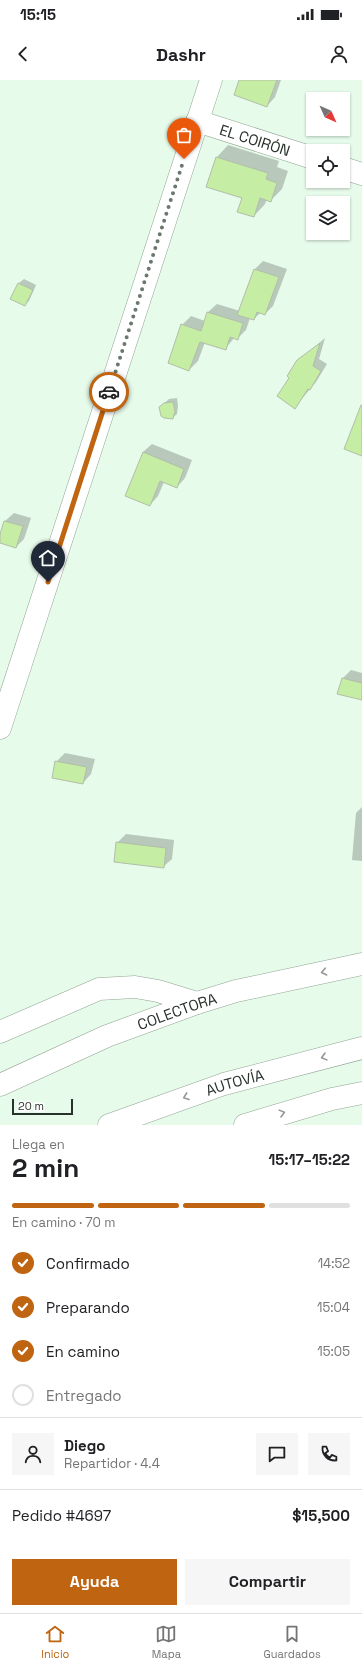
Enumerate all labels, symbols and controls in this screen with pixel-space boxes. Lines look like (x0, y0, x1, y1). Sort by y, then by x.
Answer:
text: 15:15 (20, 5, 56, 24)
icon: back (12, 43, 34, 65)
text: Dashr (156, 43, 206, 66)
icon: person (328, 43, 350, 65)
north arrow (306, 92, 350, 136)
map controls (306, 92, 350, 240)
pin (167, 118, 201, 159)
street label: EL COIRÓN (217, 119, 293, 160)
icon: bag (173, 124, 195, 146)
button: locate (306, 144, 350, 188)
button: layers (306, 196, 350, 240)
courier (89, 372, 129, 412)
icon: car (98, 381, 120, 403)
pin (31, 541, 65, 582)
icon: home (37, 547, 59, 569)
one-way arrow (321, 967, 327, 975)
street label: COLECTORA (135, 988, 219, 1034)
one-way arrow (321, 1052, 328, 1061)
street label: AUTOVÍA (203, 1064, 266, 1099)
one-way arrow (182, 1093, 189, 1101)
scale bar (12, 1097, 73, 1116)
text: 20 m (18, 1099, 44, 1113)
one-way arrow (279, 1110, 285, 1118)
text: Llega en (12, 1136, 65, 1153)
text: 15:17–15:22 (268, 1150, 350, 1169)
text: 2 min (12, 1151, 79, 1185)
text: En camino · 70 m (12, 1214, 115, 1231)
icon: check (12, 1252, 34, 1274)
text: Confirmado (46, 1254, 130, 1273)
text: 14:52 (318, 1255, 350, 1272)
icon: check (12, 1296, 34, 1318)
text: Preparando (46, 1298, 130, 1317)
text: 15:04 (317, 1299, 350, 1316)
icon: check (12, 1340, 34, 1362)
text: En camino (46, 1342, 120, 1361)
text: 15:05 (317, 1343, 350, 1360)
text: Entregado (46, 1386, 122, 1405)
button: person (12, 1433, 54, 1475)
button: chat (256, 1433, 298, 1475)
button: phone (308, 1433, 350, 1475)
text: Diego (64, 1436, 105, 1455)
text: Repartidor · 4.4 (64, 1455, 160, 1472)
text: Pedido #4697 (12, 1506, 111, 1525)
text: $15,500 (292, 1506, 350, 1525)
button: Ayuda (12, 1559, 177, 1605)
button: Compartir (185, 1559, 350, 1605)
tab: Inicio (41, 1623, 69, 1661)
tab: Mapa (152, 1623, 181, 1661)
tab: Guardados (264, 1623, 321, 1661)

